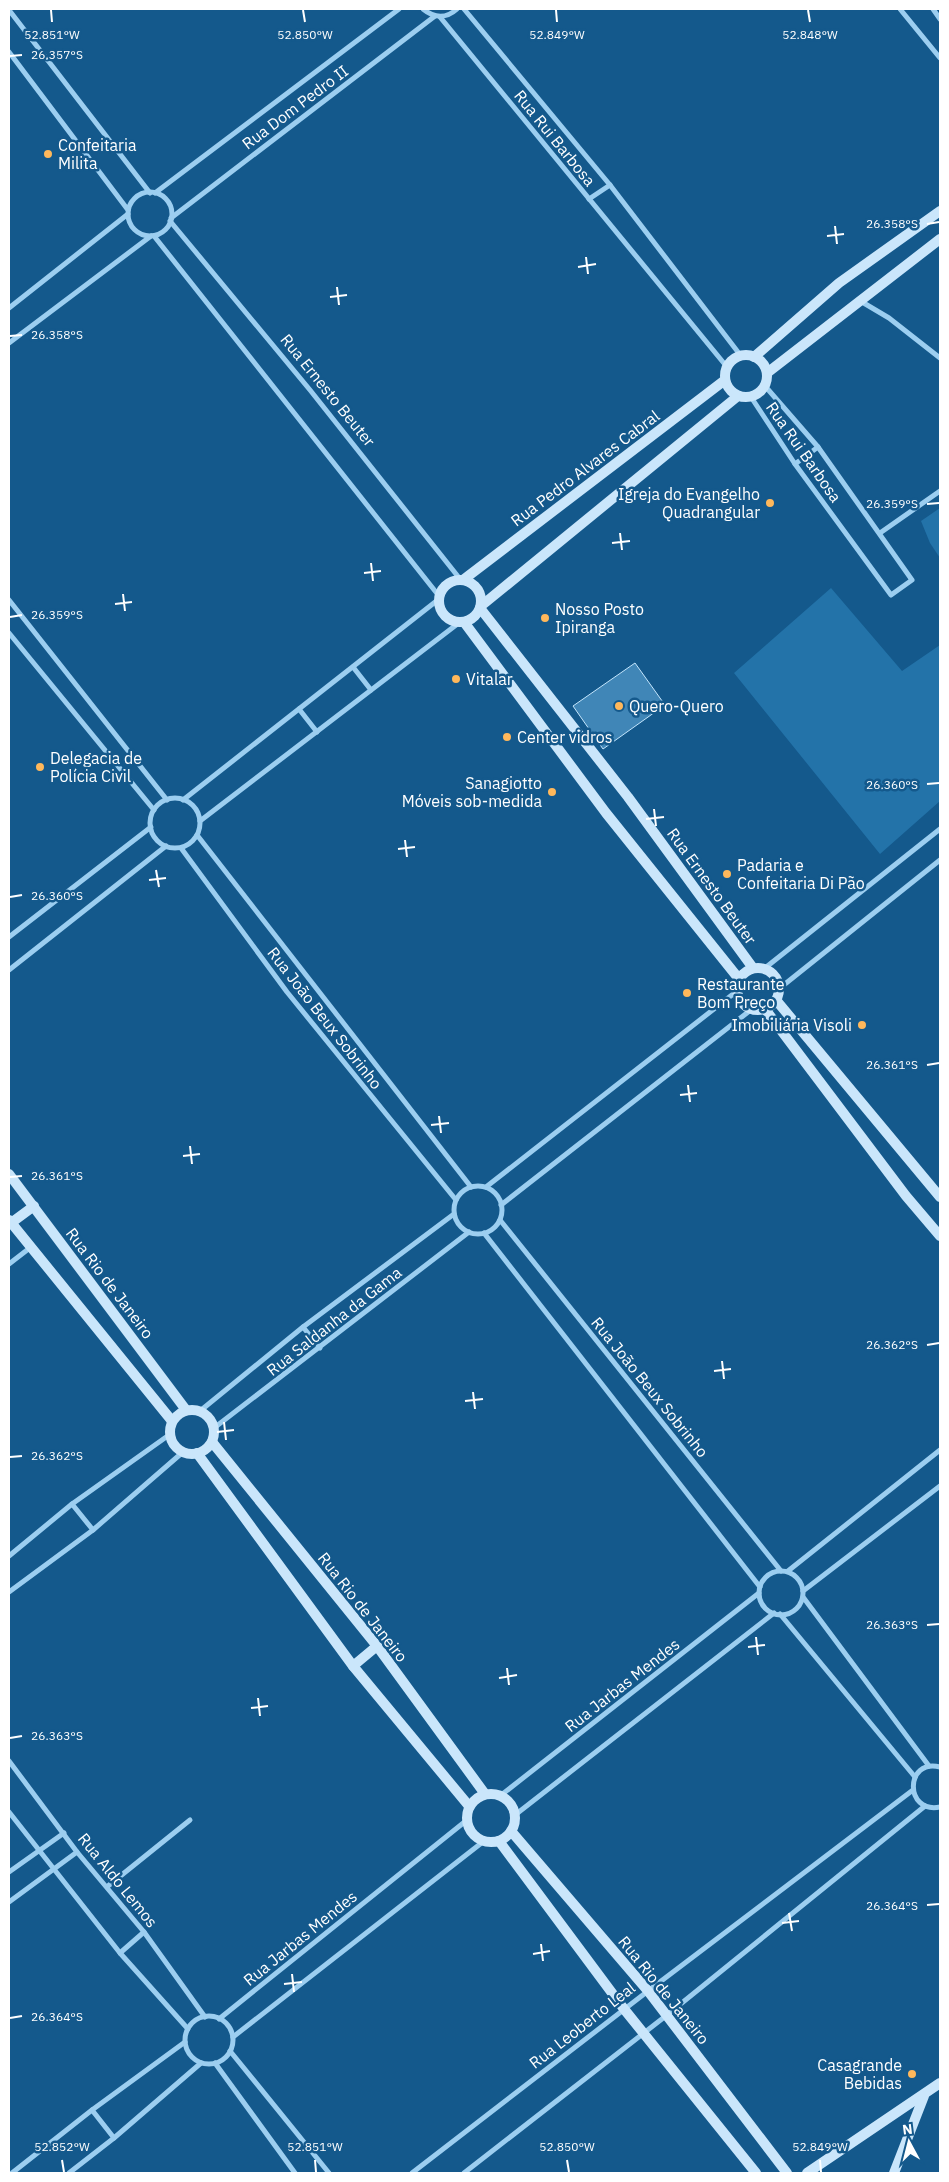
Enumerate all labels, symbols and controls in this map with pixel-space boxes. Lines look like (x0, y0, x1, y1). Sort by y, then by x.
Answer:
text: 52.851°W (24, 27, 80, 42)
text: 52.850°W (277, 27, 333, 42)
text: 52.849°W (529, 27, 585, 42)
text: 52.848°W (782, 27, 838, 42)
text: 26.357°S (31, 47, 83, 62)
street label: Rua Dom Pedro II (238, 61, 352, 153)
street label: Rua Rui Barbosa (510, 86, 600, 191)
place label: Confeitaria Milita (58, 135, 137, 173)
marker: Confeitaria Milita (42, 148, 54, 160)
text: 26.358°S (866, 216, 918, 231)
text: 26.358°S (31, 327, 83, 342)
street label: Rua Ernesto Beuter (276, 330, 380, 450)
street label: Rua Rui Barbosa (762, 398, 846, 507)
street label: Rua Pedro Alvares Cabral (507, 406, 663, 530)
place label: Igreja do Evangelho Quadrangular (618, 484, 760, 522)
text: 26.359°S (866, 496, 918, 511)
marker: Igreja do Evangelho Quadrangular (764, 497, 776, 509)
place label: Nosso Posto Ipiranga (555, 599, 644, 637)
text: 26.359°S (31, 607, 83, 622)
marker: Nosso Posto Ipiranga (539, 612, 551, 624)
place label: Vitalar (466, 669, 513, 689)
marker: Vitalar (450, 673, 462, 685)
place label: Quero-Quero (629, 696, 724, 716)
marker: Quero-Quero (613, 700, 625, 712)
place label: Center vidros (517, 727, 613, 747)
marker: Center vidros (501, 731, 513, 743)
place label: Delegacia de Polícia Civil (50, 748, 142, 786)
marker: Delegacia de Polícia Civil (34, 761, 46, 773)
place label: Sanagiotto Móveis sob-medida (402, 773, 542, 811)
text: 26.360°S (866, 777, 918, 792)
marker: Sanagiotto Móveis sob-medida (546, 786, 558, 798)
street label: Rua Ernesto Beuter (663, 824, 761, 948)
place label: Padaria e Confeitaria Di Pão (737, 855, 865, 893)
marker: Padaria e Confeitaria Di Pão (721, 868, 733, 880)
text: 26.360°S (31, 888, 83, 903)
street label: Rua João Beux Sobrinho (263, 943, 387, 1093)
place label: Restaurante Bom Preço (697, 974, 785, 1012)
marker: Restaurante Bom Preço (681, 987, 693, 999)
place label: Imobiliária Visoli (731, 1015, 852, 1035)
marker: Imobiliária Visoli (856, 1019, 868, 1031)
text: 26.361°S (866, 1057, 918, 1072)
text: 26.361°S (31, 1168, 83, 1183)
street label: Rua Rio de Janeiro (62, 1224, 158, 1342)
street label: Rua Saldanha da Gama (262, 1262, 406, 1380)
street label: Rua João Beux Sobrinho (587, 1313, 713, 1461)
text: 26.362°S (866, 1337, 918, 1352)
text: 26.362°S (31, 1448, 83, 1463)
street label: Rua Rio de Janeiro (314, 1548, 412, 1666)
text: 26.363°S (866, 1617, 918, 1632)
street label: Rua Jarbas Mendes (561, 1634, 683, 1736)
text: 26.363°S (31, 1728, 83, 1743)
street label: Rua Aldo Lemos (74, 1829, 162, 1931)
street label: Rua Jarbas Mendes (239, 1886, 361, 1990)
text: 26.364°S (866, 1898, 918, 1913)
street label: Rua Rio de Janeiro (614, 1932, 714, 2048)
street label: Rua Leoberto Leal (525, 1977, 639, 2073)
text: 26.364°S (31, 2009, 83, 2024)
place label: Casagrande Bebidas (817, 2055, 902, 2093)
marker: Casagrande Bebidas (906, 2068, 918, 2080)
north arrow (884, 2117, 934, 2167)
text: N (901, 2120, 914, 2139)
text: 52.852°W (34, 2139, 90, 2154)
text: 52.851°W (287, 2139, 343, 2154)
text: 52.850°W (539, 2139, 595, 2154)
text: 52.849°W (792, 2139, 848, 2154)

